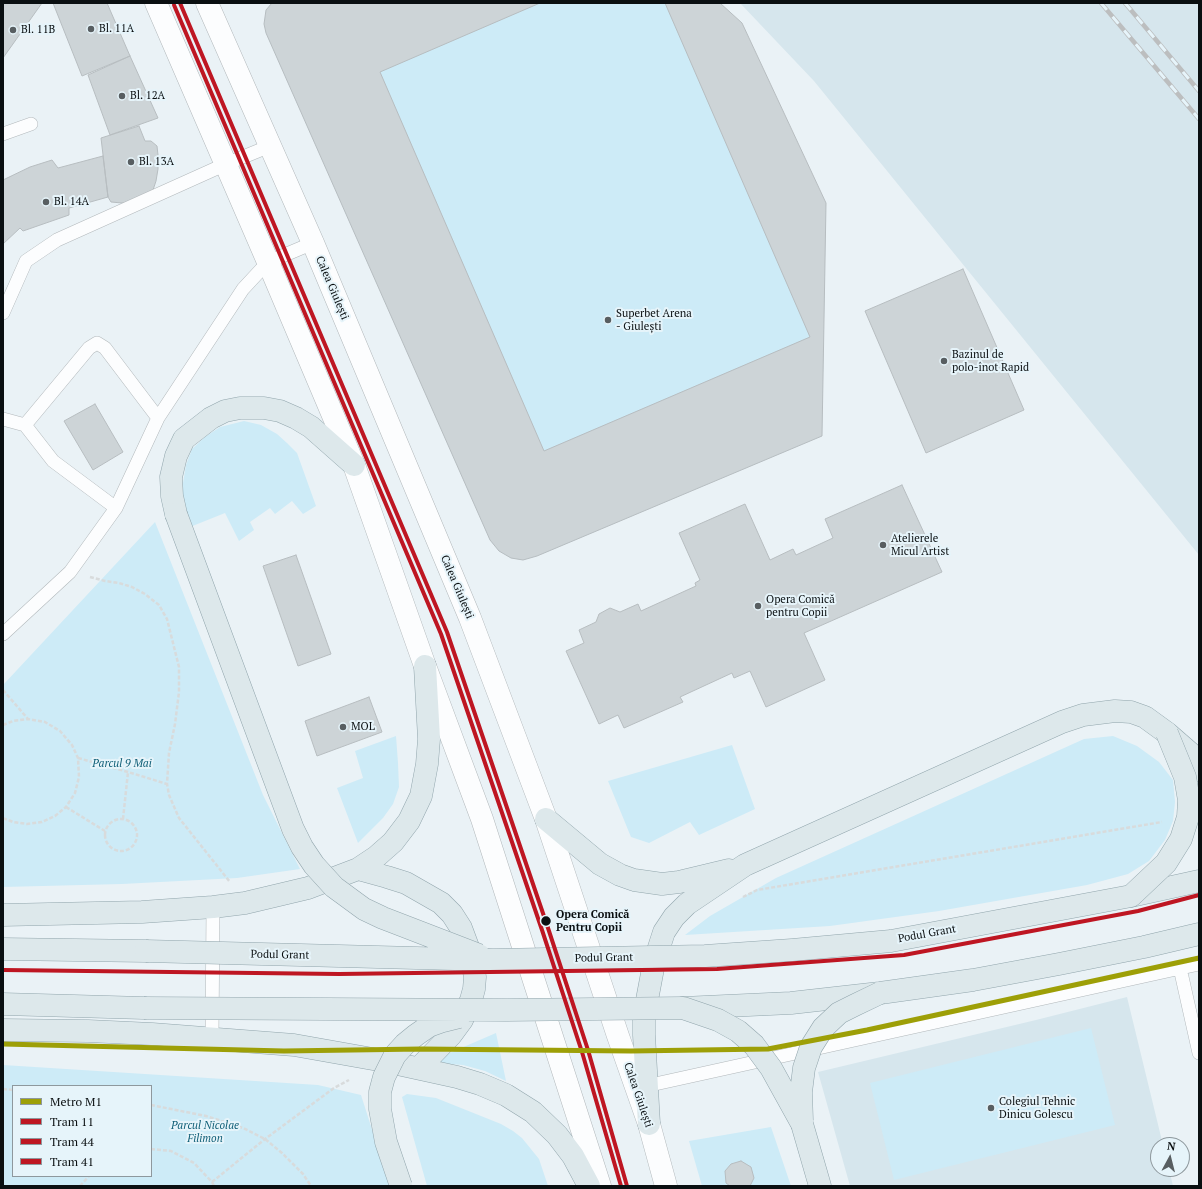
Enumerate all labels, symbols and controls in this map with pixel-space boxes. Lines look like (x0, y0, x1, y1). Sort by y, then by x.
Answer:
place label: Bl. 11A (99, 22, 134, 36)
place label: Bl. 11B (21, 23, 55, 37)
marker: Bl. 11A (86, 24, 96, 34)
marker: Bl. 11B (8, 25, 18, 35)
place label: Bl. 12A (130, 89, 165, 103)
marker: Bl. 12A (117, 91, 127, 101)
place label: Bl. 13A (139, 155, 174, 169)
marker: Bl. 13A (126, 157, 136, 167)
place label: Bl. 14A (54, 195, 89, 209)
marker: Bl. 14A (41, 197, 51, 207)
street label: Calea Giulești (313, 254, 351, 322)
place label: Superbet Arena - Giulești (616, 307, 692, 333)
marker: Superbet Arena - Giulești (603, 315, 613, 325)
place label: Bazinul de polo-înot Rapid (952, 348, 1029, 374)
marker: Bazinul de polo-înot Rapid (939, 356, 949, 366)
place label: Atelierele Micul Artist (891, 532, 949, 558)
marker: Atelierele Micul Artist (878, 540, 888, 550)
street label: Calea Giulești (438, 553, 476, 621)
place label: Opera Comică pentru Copii (766, 593, 835, 619)
marker: Opera Comică pentru Copii (753, 601, 763, 611)
place label: MOL (351, 720, 375, 734)
marker: MOL (338, 722, 348, 732)
park label: Parcul 9 Mai (92, 757, 152, 771)
place label: Opera Comică Pentru Copii (556, 908, 629, 934)
marker: Opera Comică Pentru Copii (539, 914, 553, 928)
street label: Podul Grant (897, 922, 957, 946)
street label: Podul Grant (251, 948, 309, 962)
street label: Podul Grant (575, 951, 633, 965)
street label: Calea Giulești (621, 1061, 655, 1129)
legend (12, 1085, 152, 1177)
text: Metro M1 (50, 1094, 102, 1109)
place label: Colegiul Tehnic Dinicu Golescu (999, 1095, 1075, 1121)
marker: Colegiul Tehnic Dinicu Golescu (986, 1103, 996, 1113)
text: Tram 11 (50, 1114, 94, 1129)
park label: Parcul Nicolae Filimon (171, 1119, 239, 1145)
text: Tram 44 (50, 1134, 94, 1149)
north arrow (1150, 1137, 1190, 1177)
text: N (1166, 1139, 1176, 1154)
text: Tram 41 (50, 1154, 94, 1169)

